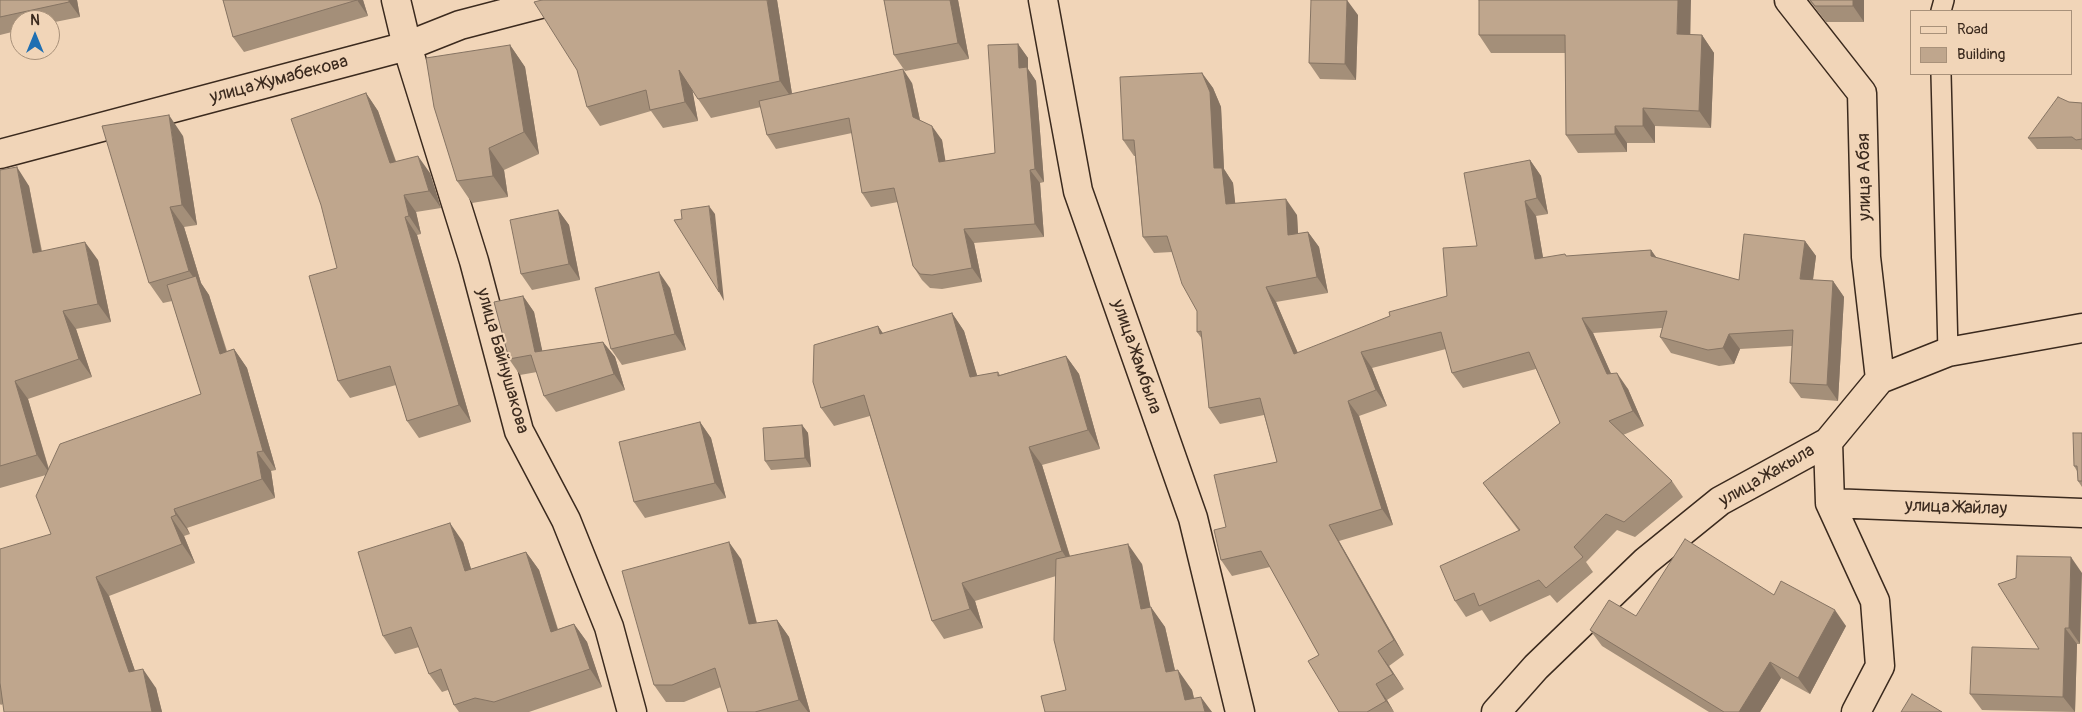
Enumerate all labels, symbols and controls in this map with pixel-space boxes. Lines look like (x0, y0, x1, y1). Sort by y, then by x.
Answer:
north arrow (10, 10, 60, 60)
legend (1910, 10, 2072, 75)
text: N (30, 12, 40, 29)
text: Road (1957, 20, 1988, 39)
text: Building (1957, 45, 2005, 64)
street label: улица Жумабекова (207, 51, 351, 109)
street label: улица Абая (1853, 133, 1877, 221)
street label: улица Байнушакова (471, 286, 533, 436)
street label: улица Жамбыла (1106, 297, 1166, 417)
street label: улица Жакыла (1715, 440, 1819, 512)
street label: улица Жайлау (1905, 495, 2007, 521)

